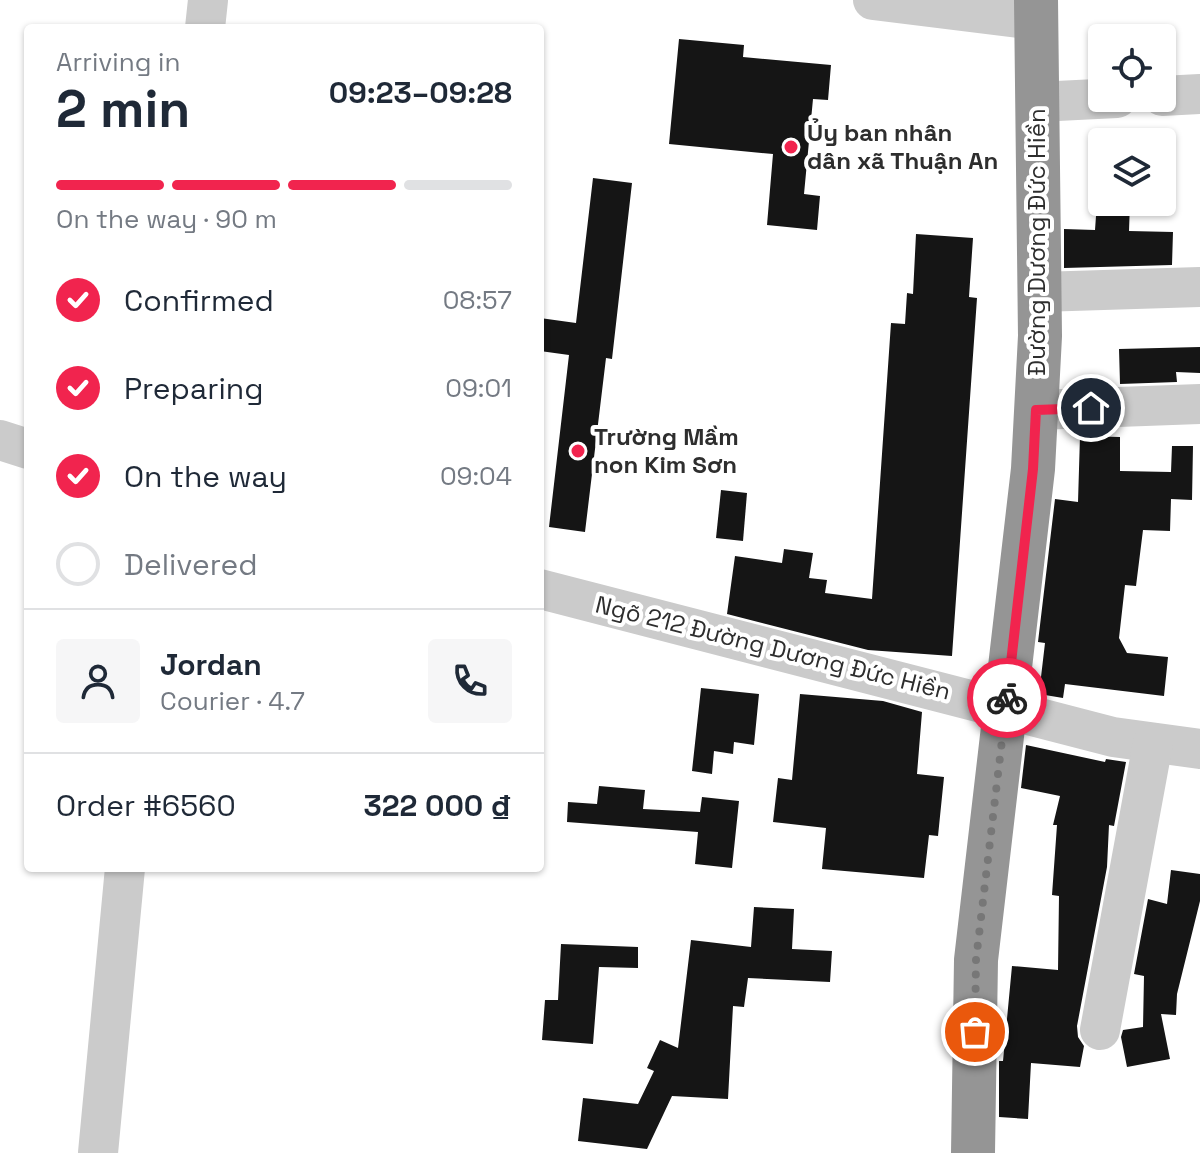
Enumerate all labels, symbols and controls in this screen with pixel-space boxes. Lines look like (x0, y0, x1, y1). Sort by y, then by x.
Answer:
map controls (1088, 24, 1176, 216)
button: locate (1088, 24, 1176, 112)
text: Arriving in (56, 45, 180, 79)
text: 09:23–09:28 (329, 73, 512, 112)
text: 2 min (56, 76, 190, 142)
street label: Đường Dương Đức Hiền (1021, 108, 1052, 376)
place label: Ủy ban nhân dân xã Thuận An (807, 117, 998, 176)
button: layers (1088, 128, 1176, 216)
marker: Ủy ban nhân dân xã Thuận An (782, 138, 800, 156)
text: On the way · 90 m (56, 202, 277, 236)
icon: check (56, 278, 100, 322)
text: Confirmed (124, 281, 274, 320)
text: 08:57 (443, 283, 512, 317)
icon: check (56, 366, 100, 410)
text: Preparing (124, 369, 263, 408)
text: 09:01 (445, 371, 512, 405)
pin (1057, 374, 1125, 442)
icon: home (1069, 386, 1113, 430)
place label: Trường Mầm non Kim Sơn (594, 421, 739, 480)
marker: Trường Mầm non Kim Sơn (569, 442, 587, 460)
icon: check (56, 454, 100, 498)
text: On the way (124, 457, 287, 496)
text: 09:04 (440, 459, 512, 493)
text: Delivered (124, 545, 258, 584)
street label: Ngõ 212 Đường Dương Đức Hiền (592, 588, 954, 707)
button: person (56, 639, 140, 723)
button: phone (428, 639, 512, 723)
text: Jordan (160, 645, 262, 684)
courier (967, 658, 1047, 738)
icon: bike (985, 676, 1029, 720)
text: Courier · 4.7 (160, 684, 305, 718)
text: Order #6560 (56, 786, 236, 825)
text: 322 000 ₫ (363, 786, 512, 825)
pin (941, 998, 1009, 1066)
icon: bag (953, 1010, 997, 1054)

